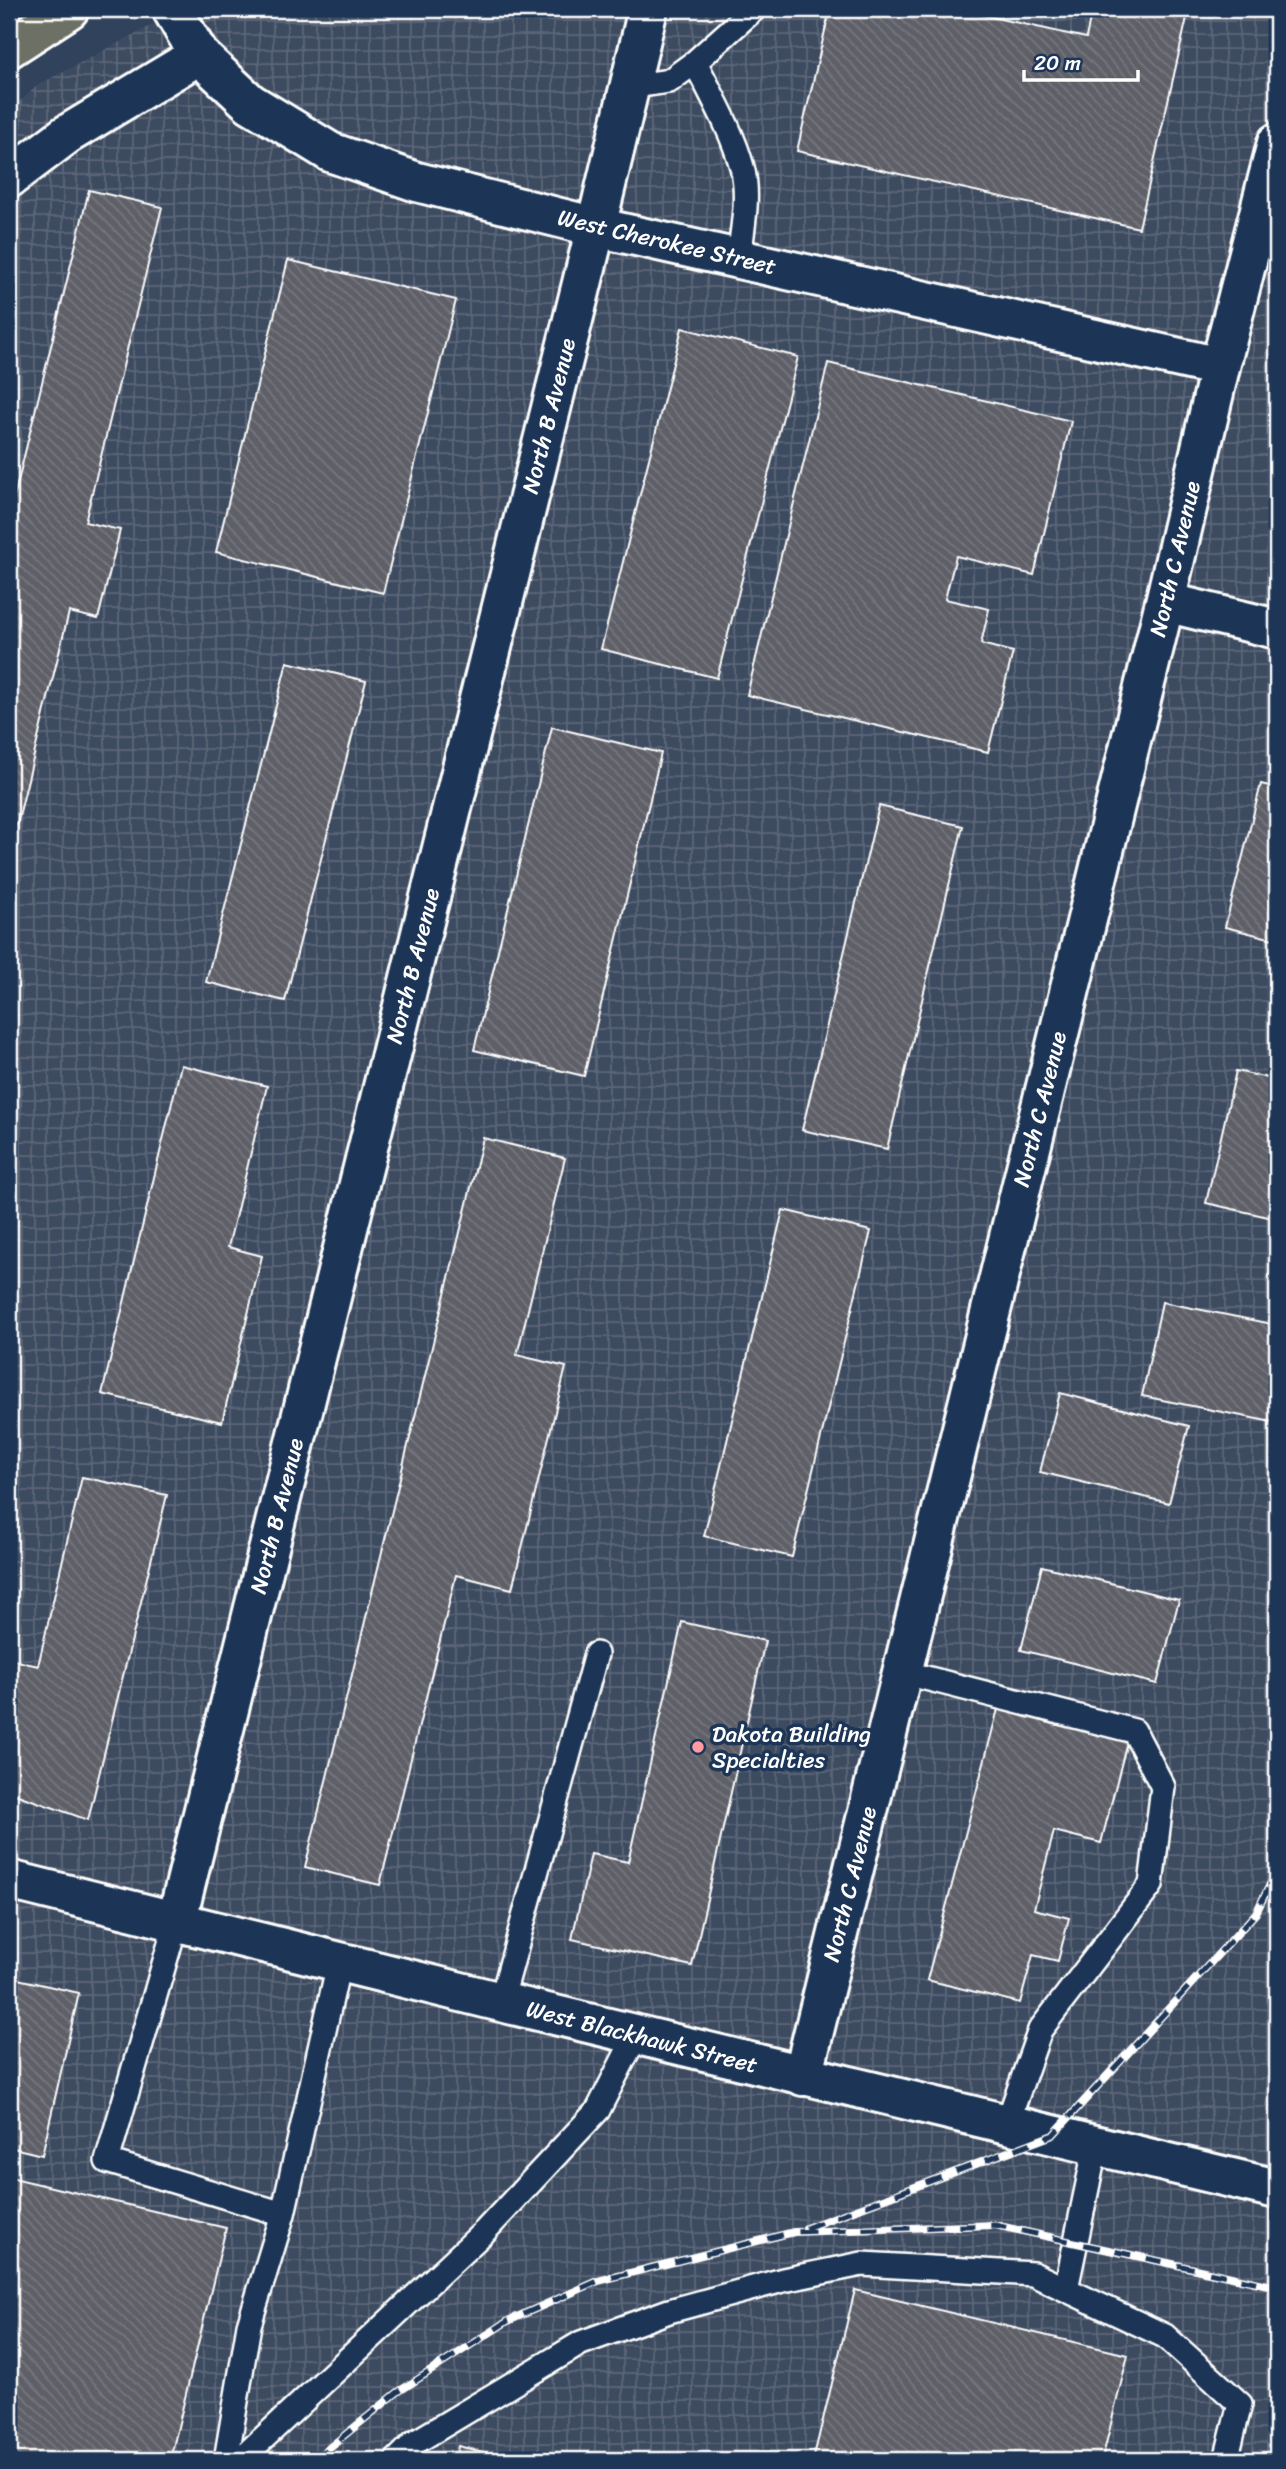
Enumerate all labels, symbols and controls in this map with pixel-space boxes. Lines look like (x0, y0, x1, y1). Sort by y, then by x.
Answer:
scale bar (1024, 38, 1137, 82)
text: 20 m (1034, 44, 1081, 82)
street label: West Cherokee Street (554, 197, 780, 287)
street label: North B Avenue (510, 334, 588, 498)
street label: North C Avenue (1137, 477, 1213, 641)
street label: North B Avenue (374, 884, 452, 1048)
street label: North C Avenue (1001, 1027, 1079, 1191)
street label: North B Avenue (238, 1434, 316, 1598)
place label: Dakota Building Specialties (712, 1714, 871, 1781)
marker: Dakota Building Specialties (690, 1739, 706, 1755)
street label: North C Avenue (811, 1802, 889, 1966)
street label: West Blackhawk Street (522, 1988, 762, 2086)

